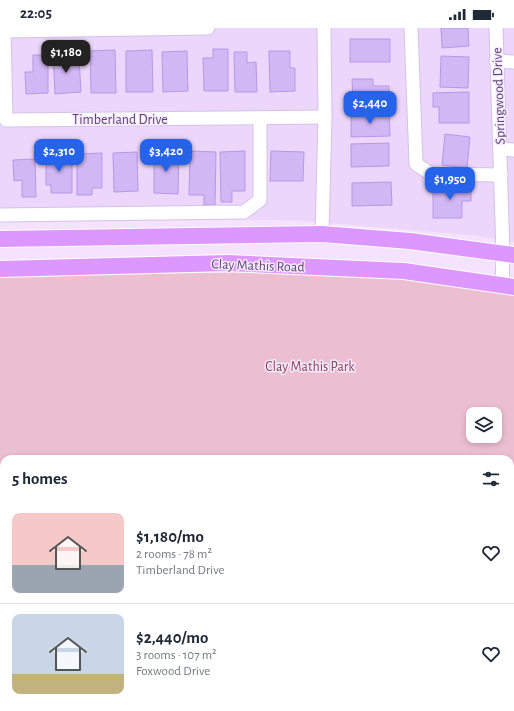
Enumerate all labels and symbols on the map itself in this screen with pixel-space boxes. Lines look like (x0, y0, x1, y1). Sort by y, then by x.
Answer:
pin: $1,180 (33, 40, 99, 74)
street label: Springwood Drive (490, 47, 508, 145)
pin: $2,440 (337, 91, 403, 125)
street label: Timberland Drive (72, 113, 168, 127)
pin: $2,310 (26, 139, 92, 173)
pin: $3,420 (133, 139, 199, 173)
pin: $1,950 (417, 167, 483, 201)
street label: Clay Mathis Road (211, 257, 305, 275)
park label: Clay Mathis Park (265, 360, 355, 374)

